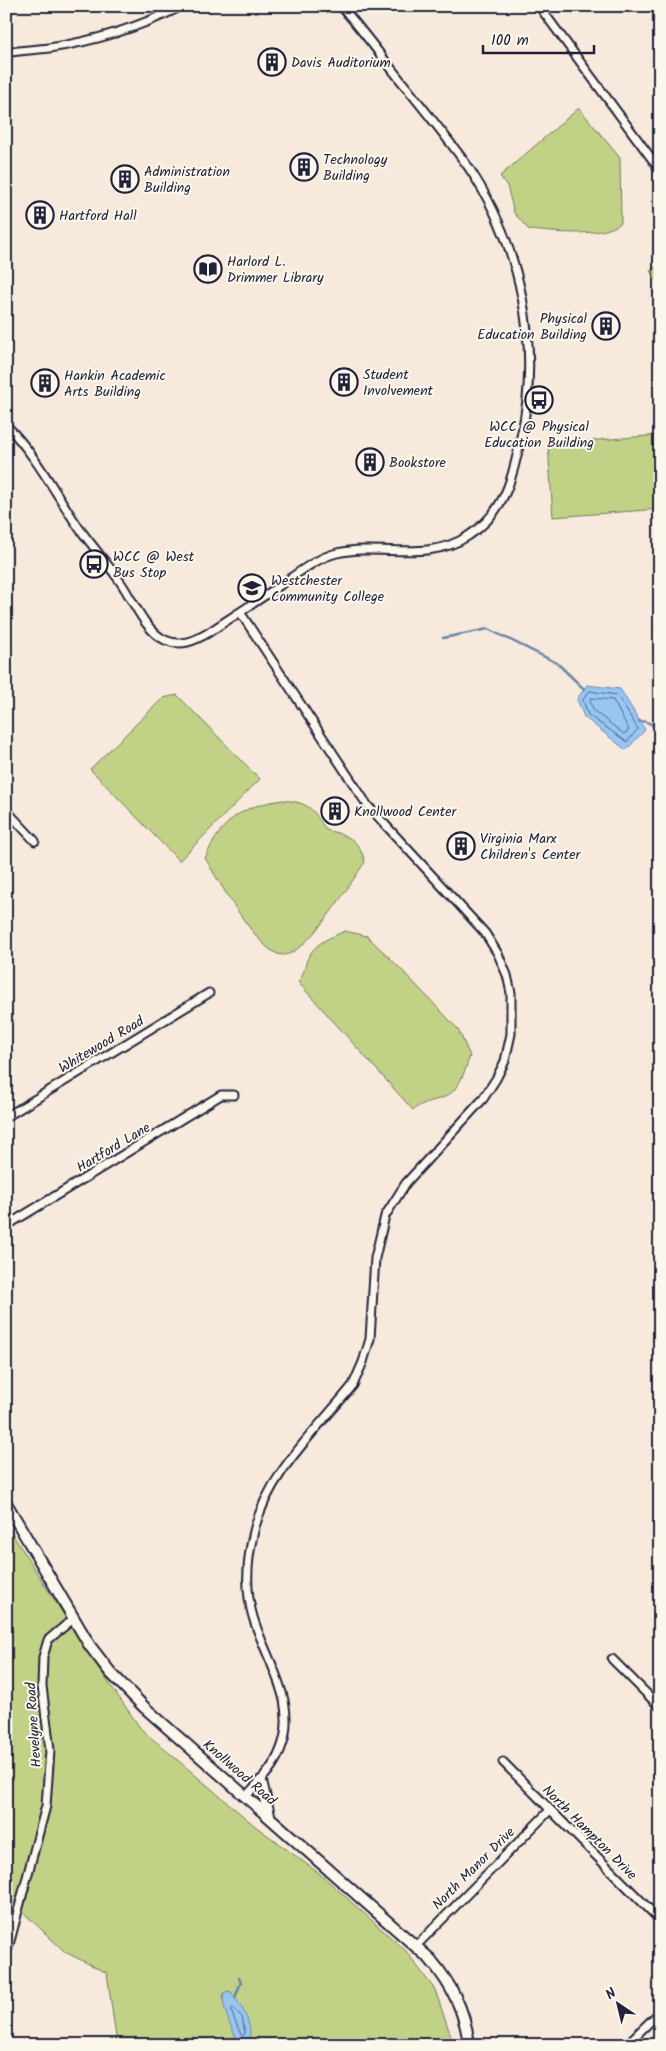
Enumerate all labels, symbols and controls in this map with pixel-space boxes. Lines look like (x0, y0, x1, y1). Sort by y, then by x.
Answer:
scale bar (483, 22, 595, 54)
text: 100 m (491, 29, 529, 53)
building icon: Davis Auditorium (257, 47, 287, 77)
place label: Davis Auditorium (291, 52, 391, 74)
place label: Technology Building (323, 149, 388, 187)
building icon: Technology Building (289, 152, 319, 182)
place label: Administration Building (144, 161, 230, 199)
building icon: Administration Building (110, 164, 140, 194)
building icon: Hartford Hall (25, 200, 55, 230)
place label: Hartford Hall (59, 205, 137, 227)
place label: Harlord L. Drimmer Library (227, 251, 324, 289)
library icon: Harlord L. Drimmer Library (193, 254, 223, 284)
place label: Physical Education Building (477, 308, 588, 346)
building icon: Physical Education Building (591, 311, 621, 341)
place label: Student Involvement (363, 364, 434, 402)
place label: Hankin Academic Arts Building (64, 365, 166, 403)
building icon: Student Involvement (329, 367, 359, 397)
building icon: Hankin Academic Arts Building (30, 368, 60, 398)
bus stop icon: WCC @ Physical Education Building (524, 385, 554, 415)
place label: WCC @ Physical Education Building (484, 416, 594, 454)
building icon: Bookstore (355, 447, 385, 477)
place label: Bookstore (389, 452, 447, 474)
place label: WCC @ West Bus Stop (113, 546, 195, 584)
bus stop icon: WCC @ West Bus Stop (79, 549, 109, 579)
place label: Westchester Community College (271, 570, 385, 608)
school or university icon: Westchester Community College (237, 573, 267, 603)
building icon: Knollwood Center (320, 796, 350, 826)
place label: Knollwood Center (354, 801, 458, 823)
place label: Virginia Marx Children's Center (480, 828, 582, 866)
building icon: Virginia Marx Children's Center (446, 831, 476, 861)
street label: Whitewood Road (55, 1010, 149, 1079)
street label: Hartford Lane (72, 1117, 155, 1179)
street label: Hevelyne Road (20, 1681, 48, 1768)
street label: Knollwood Road (198, 1734, 282, 1812)
street label: North Hampton Drive (537, 1780, 642, 1886)
street label: North Manor Drive (427, 1822, 521, 1915)
north arrow (594, 1978, 644, 2028)
text: N (601, 1983, 621, 2006)

